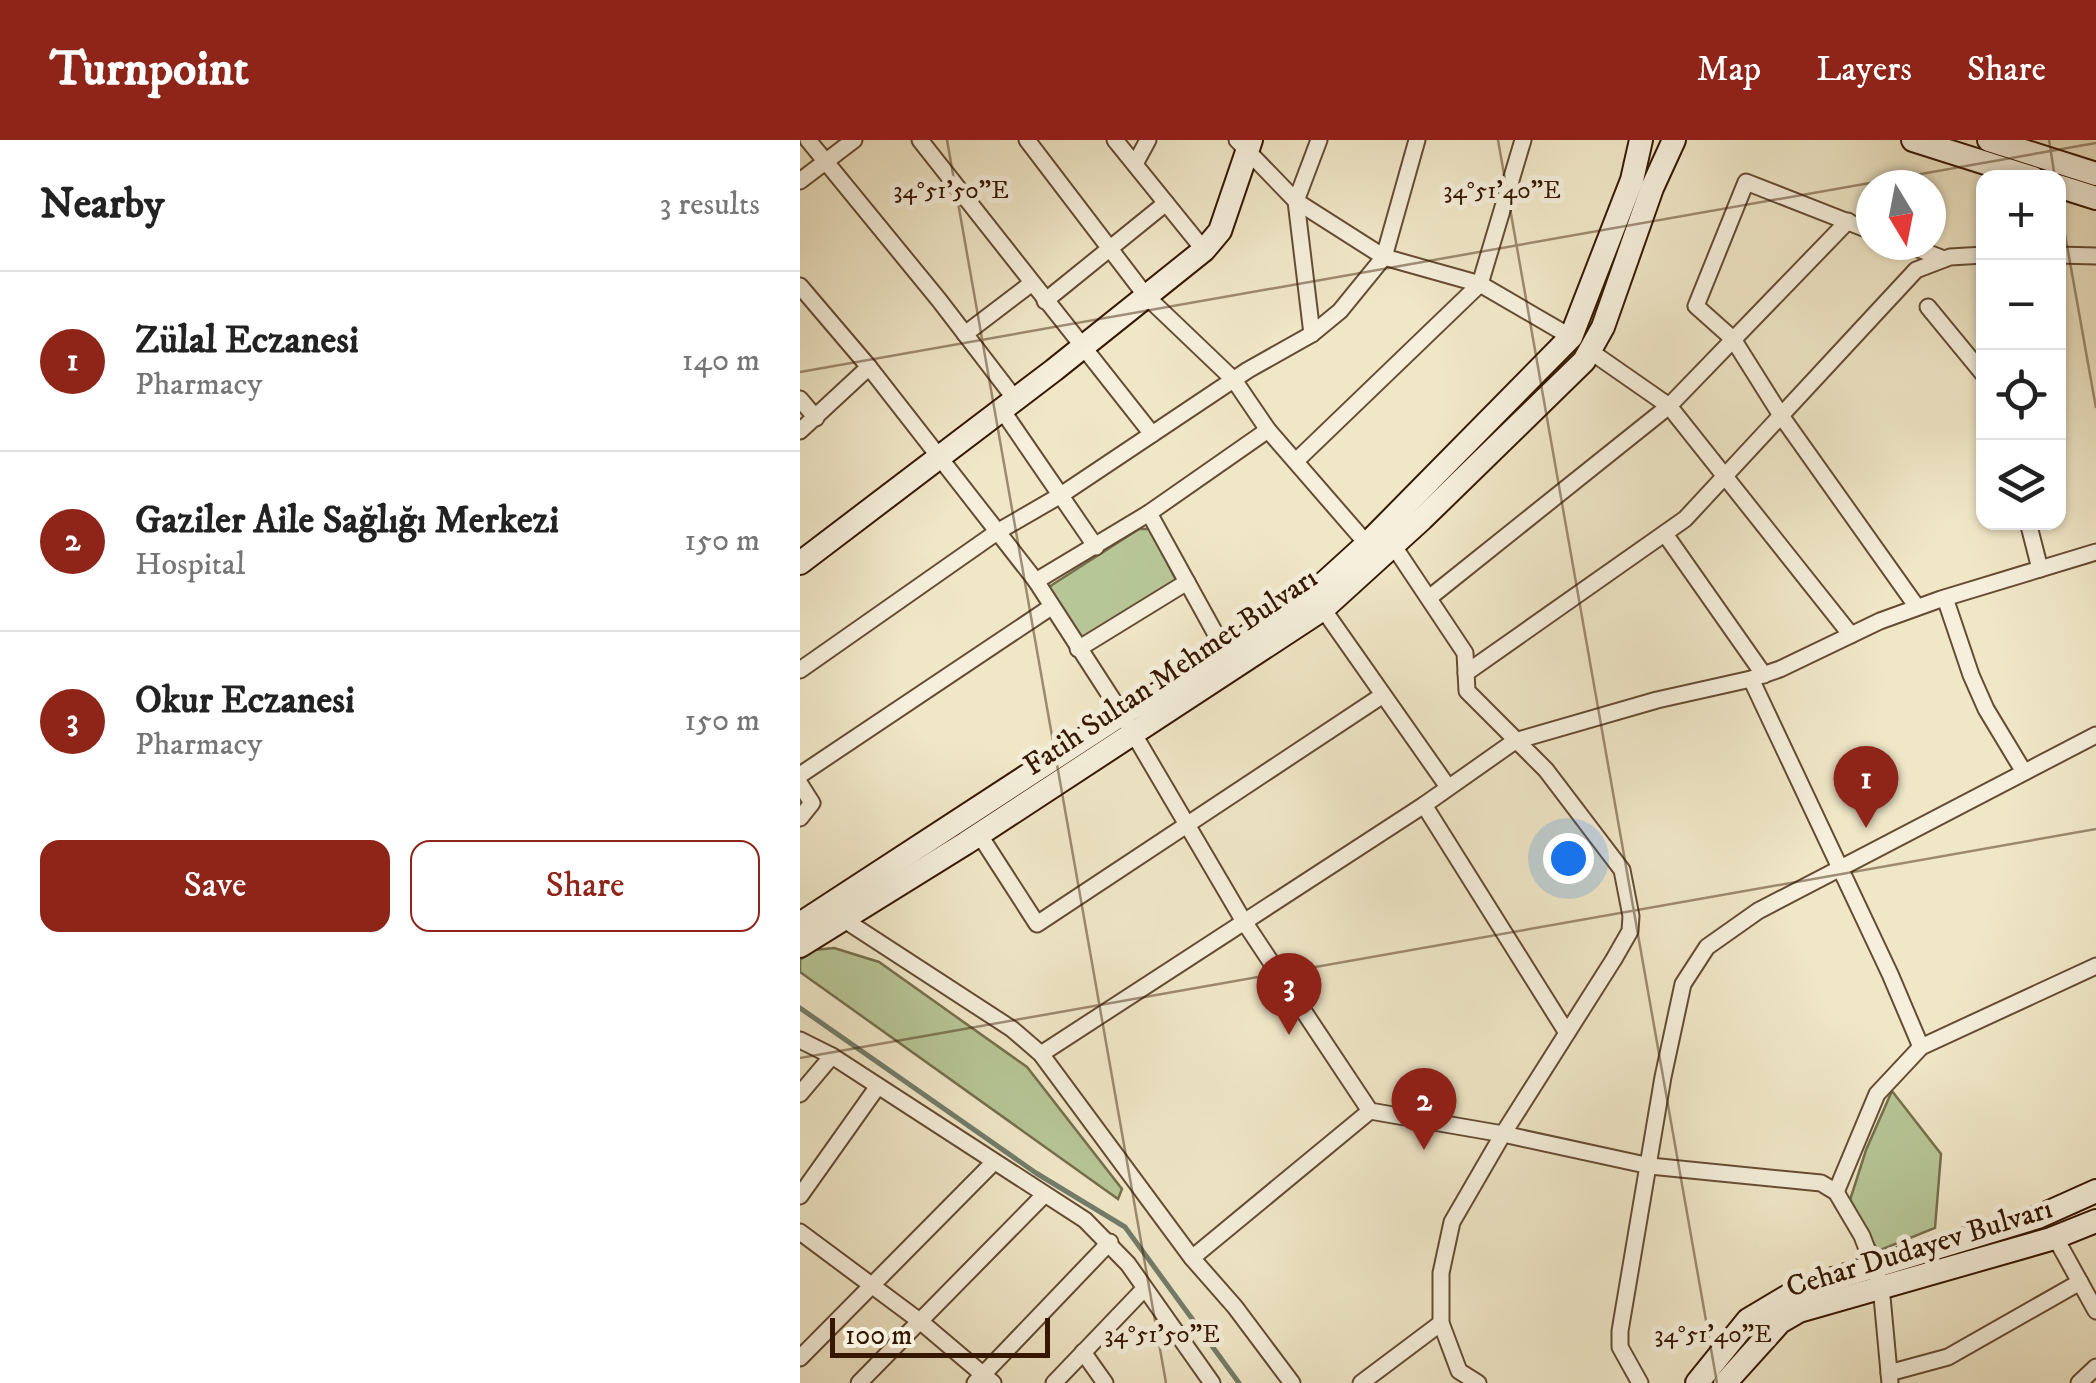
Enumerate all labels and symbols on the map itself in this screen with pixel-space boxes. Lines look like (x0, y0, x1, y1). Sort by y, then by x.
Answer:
north arrow (1856, 170, 1946, 260)
text: 34°51'50"E (893, 175, 1009, 206)
text: 34°51'40"E (1443, 175, 1561, 206)
street label: Fatih Sultan Mehmet Bulvarı (1017, 560, 1325, 784)
pin: 1 (1834, 746, 1898, 828)
your location (1543, 833, 1594, 884)
pin: 3 (1256, 952, 1322, 1035)
pin: 2 (1392, 1068, 1456, 1150)
street label: Cehar Dudayev Bulvarı (1782, 1190, 2057, 1307)
scale bar (830, 1313, 1050, 1358)
text: 34°51'50"E (1104, 1319, 1220, 1350)
text: 34°51'40"E (1654, 1319, 1772, 1350)

